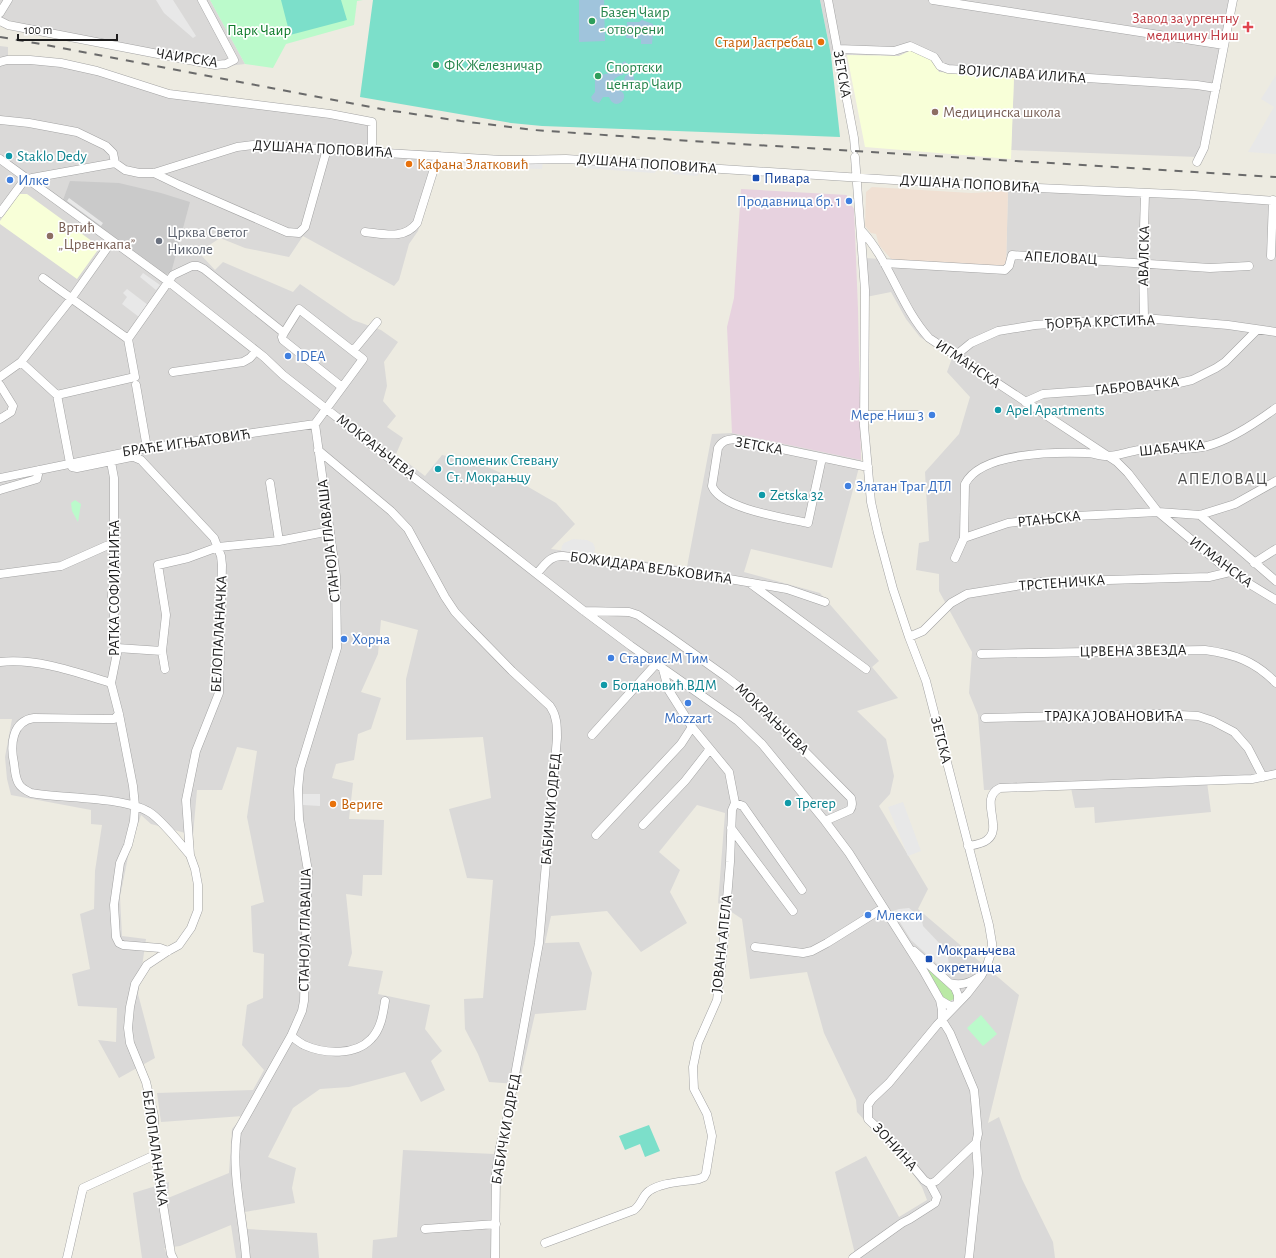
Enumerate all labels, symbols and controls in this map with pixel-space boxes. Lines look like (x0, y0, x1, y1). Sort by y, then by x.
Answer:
place label: Базен Чаир - отворени (600, 5, 670, 37)
place label: Завод за ургентну медицину Ниш (1132, 11, 1240, 43)
scale bar (18, 16, 117, 42)
marker: Базен Чаир - отворени (587, 16, 597, 26)
marker: Завод за ургентну медицину Ниш (1242, 21, 1254, 33)
park label: Парк Чаир (227, 23, 291, 38)
text: 100 m (24, 24, 52, 36)
place label: Стари Јастребац (715, 35, 813, 50)
marker: Стари Јастребац (816, 37, 826, 47)
street label: ЧАИРСКА (155, 46, 219, 70)
street label: ЗЕТСКА (830, 49, 854, 99)
place label: ФК Железничар (444, 58, 543, 73)
marker: ФК Железничар (431, 60, 441, 70)
place label: Спортски центар Чаир (606, 60, 682, 92)
street label: ВОЈИСЛАВА ИЛИЋА (957, 62, 1087, 86)
marker: Спортски центар Чаир (593, 71, 603, 81)
place label: Медицинска школа (943, 105, 1061, 120)
marker: Медицинска школа (930, 107, 940, 117)
street label: ДУШАНА ПОПОВИЋА (253, 138, 393, 160)
place label: Staklo Dedy (17, 149, 88, 164)
marker: Staklo Dedy (4, 151, 14, 161)
street label: ДУШАНА ПОПОВИЋА (577, 152, 718, 176)
place label: Кафана Златковић (417, 157, 529, 172)
marker: Кафана Златковић (404, 159, 414, 169)
place label: Пивара (764, 171, 810, 186)
place label: Илке (18, 173, 49, 188)
marker: Пивара (751, 173, 761, 183)
street label: ДУШАНА ПОПОВИЋА (900, 173, 1040, 195)
marker: Илке (5, 175, 15, 185)
place label: Продавница бр. 1 (737, 194, 841, 209)
marker: Продавница бр. 1 (844, 196, 854, 206)
place label: Вртић „Црвенкапа” (58, 220, 135, 252)
place label: Црква Светог Николе (167, 225, 248, 257)
street label: АВАЛСКА (1136, 225, 1152, 287)
marker: Вртић „Црвенкапа” (45, 231, 55, 241)
marker: Црква Светог Николе (154, 236, 164, 246)
street label: АПЕЛОВАЦ (1024, 249, 1098, 267)
street label: ЂОРЂА КРСТИЋА (1045, 313, 1156, 331)
street label: ИГМАНСКА (933, 337, 1003, 391)
place label: IDEA (296, 349, 326, 364)
marker: IDEA (283, 351, 293, 361)
street label: ГАБРОВАЧКА (1094, 374, 1180, 398)
place label: Apel Apartments (1006, 403, 1105, 418)
marker: Apel Apartments (993, 405, 1003, 415)
place label: Мере Ниш 3 (851, 408, 924, 423)
marker: Мере Ниш 3 (927, 410, 937, 420)
street label: МОКРАЊЧЕВА (334, 412, 418, 482)
street label: БРАЋЕ ИГЊАТОВИЋ (121, 427, 251, 459)
street label: ЗЕТСКА (734, 434, 784, 458)
street label: ШАБАЧКА (1138, 437, 1206, 459)
place label: Споменик Стевану Ст. Мокрањцу (446, 453, 559, 485)
marker: Споменик Стевану Ст. Мокрањцу (433, 464, 443, 474)
district label: АПЕЛОВАЦ (1178, 470, 1268, 487)
street label: СТАНОЈА ГЛАВАША (315, 479, 343, 603)
place label: Златан Траг ДТЛ (856, 479, 952, 494)
marker: Златан Траг ДТЛ (843, 481, 853, 491)
place label: Zetska 32 (770, 488, 824, 503)
marker: Zetska 32 (757, 490, 767, 500)
street label: РТАЊСКА (1017, 508, 1081, 530)
street label: РАТКА СОФИЈАНИЋА (107, 520, 122, 656)
street label: ИГМАНСКА (1187, 534, 1255, 591)
street label: БОЖИДАРА ВЕЉКОВИЋА (569, 549, 733, 587)
street label: ТРСТЕНИЧКА (1019, 573, 1106, 593)
street label: БЕЛОПАЛАНАЧКА (208, 575, 230, 693)
place label: Хорна (352, 632, 390, 647)
marker: Хорна (339, 634, 349, 644)
street label: ЦРВЕНА ЗВЕЗДА (1079, 643, 1187, 659)
place label: Старвис.М Тим (619, 651, 709, 666)
marker: Старвис.М Тим (606, 653, 616, 663)
place label: Богдановић ВДМ (612, 678, 717, 693)
marker: Богдановић ВДМ (599, 680, 609, 690)
street label: МОКРАЊЧЕВА (732, 680, 812, 758)
marker: Mozzart (683, 698, 693, 708)
street label: ТРАЈКА ЈОВАНОВИЋА (1045, 709, 1184, 724)
place label: Mozzart (664, 711, 712, 726)
street label: ЗЕТСКА (928, 715, 954, 765)
street label: БАБИЧКИ ОДРЕД (539, 752, 563, 866)
place label: Трегер (796, 796, 836, 811)
place label: Вериге (341, 797, 383, 812)
marker: Трегер (783, 798, 793, 808)
marker: Вериге (328, 799, 338, 809)
street label: СТАНОЈА ГЛАВАША (296, 868, 314, 992)
street label: ЈОВАНА АПЕЛА (709, 894, 735, 994)
place label: Млекси (876, 908, 923, 923)
marker: Млекси (863, 910, 873, 920)
place label: Мокрањчева окретница (937, 943, 1016, 975)
marker: Мокрањчева окретница (924, 954, 934, 964)
street label: БАБИЧКИ ОДРЕД (489, 1072, 523, 1186)
street label: БЕЛОПАЛАНАЧКА (139, 1089, 171, 1207)
street label: ЗОНИНА (870, 1120, 920, 1174)

